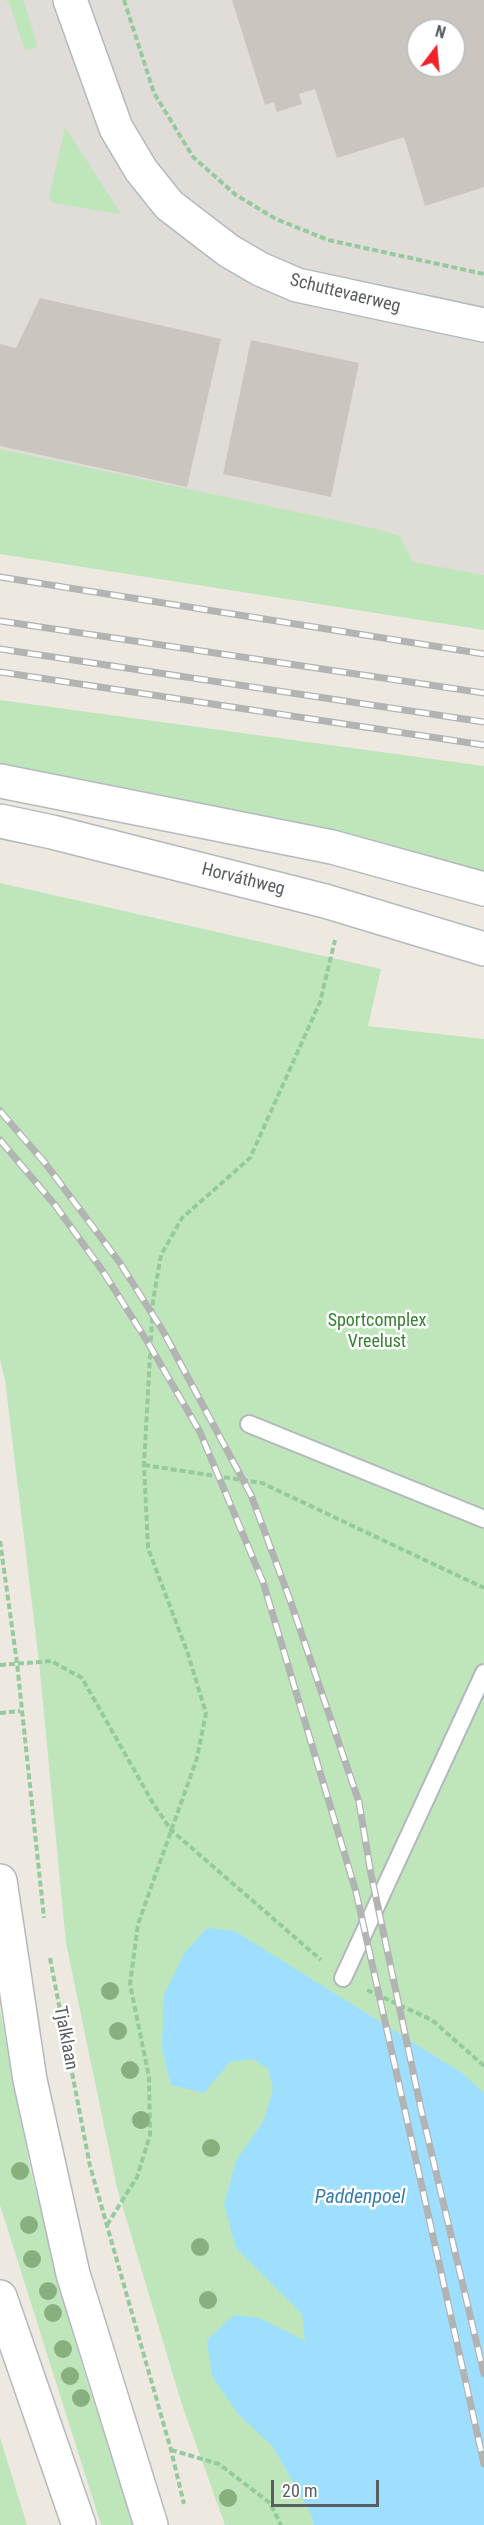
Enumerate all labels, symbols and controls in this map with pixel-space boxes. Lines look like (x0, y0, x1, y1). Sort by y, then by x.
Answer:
north arrow (406, 18, 466, 78)
text: N (433, 22, 448, 43)
street label: Schuttevaerweg (287, 270, 403, 318)
street label: Horváthweg (199, 859, 287, 901)
park label: Sportcomplex Vreelust (328, 1310, 426, 1352)
street label: Tjalklaan (48, 2004, 82, 2072)
water label: Paddenpoel (315, 2186, 405, 2210)
scale bar (274, 2468, 382, 2506)
text: 20 m (282, 2480, 317, 2501)

